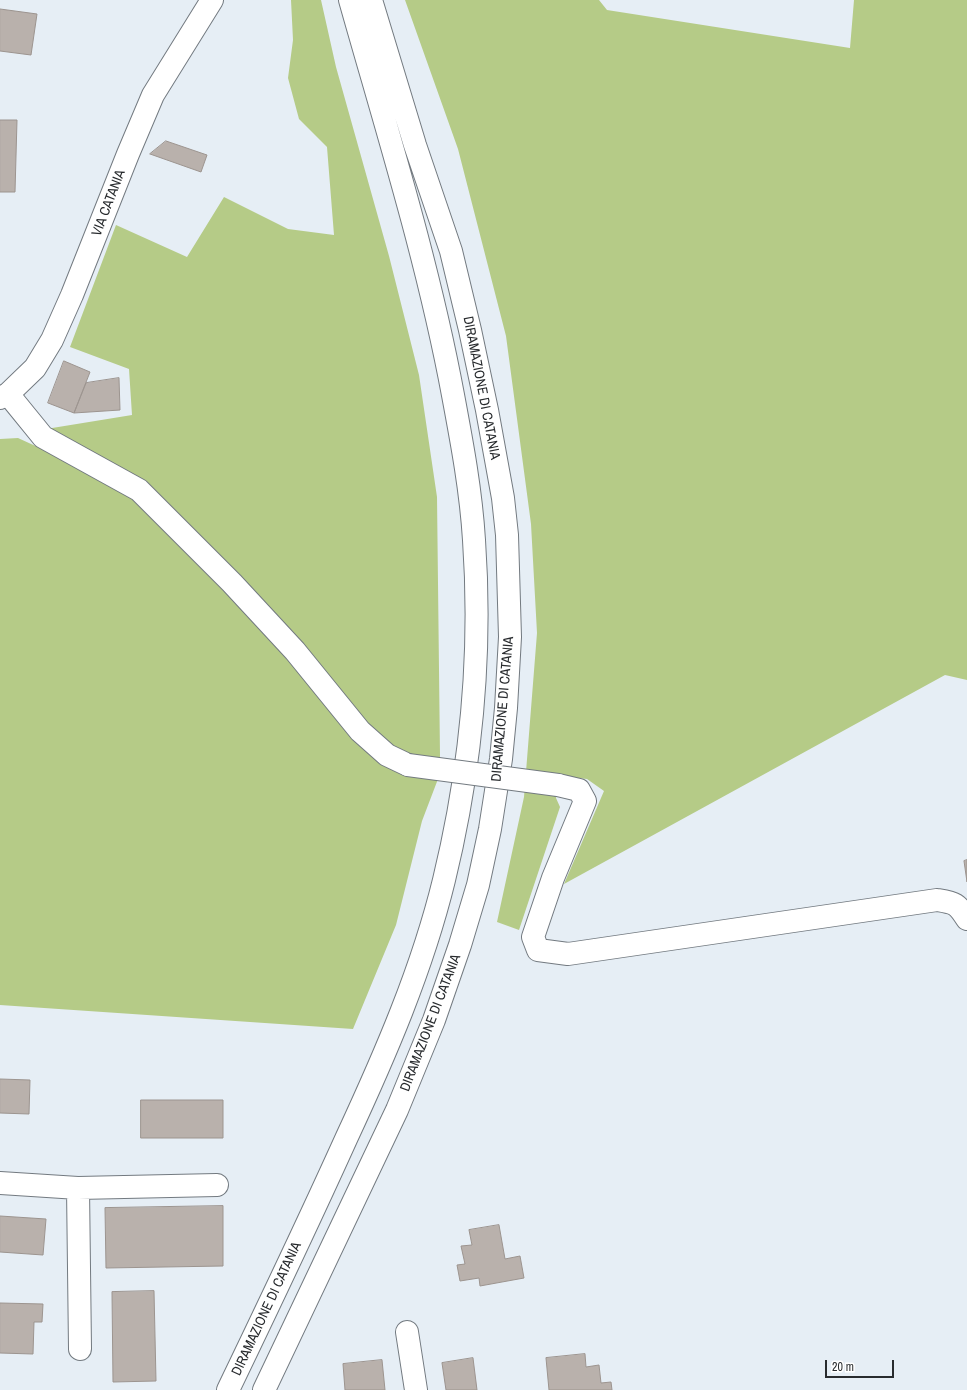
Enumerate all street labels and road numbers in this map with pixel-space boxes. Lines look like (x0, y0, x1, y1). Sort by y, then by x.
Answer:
street label: VIA CATANIA (89, 167, 129, 239)
street label: DIRAMAZIONE DI CATANIA (459, 315, 503, 461)
street label: DIRAMAZIONE DI CATANIA (488, 636, 518, 782)
street label: DIRAMAZIONE DI CATANIA (397, 952, 465, 1094)
street label: DIRAMAZIONE DI CATANIA (229, 1239, 305, 1379)

